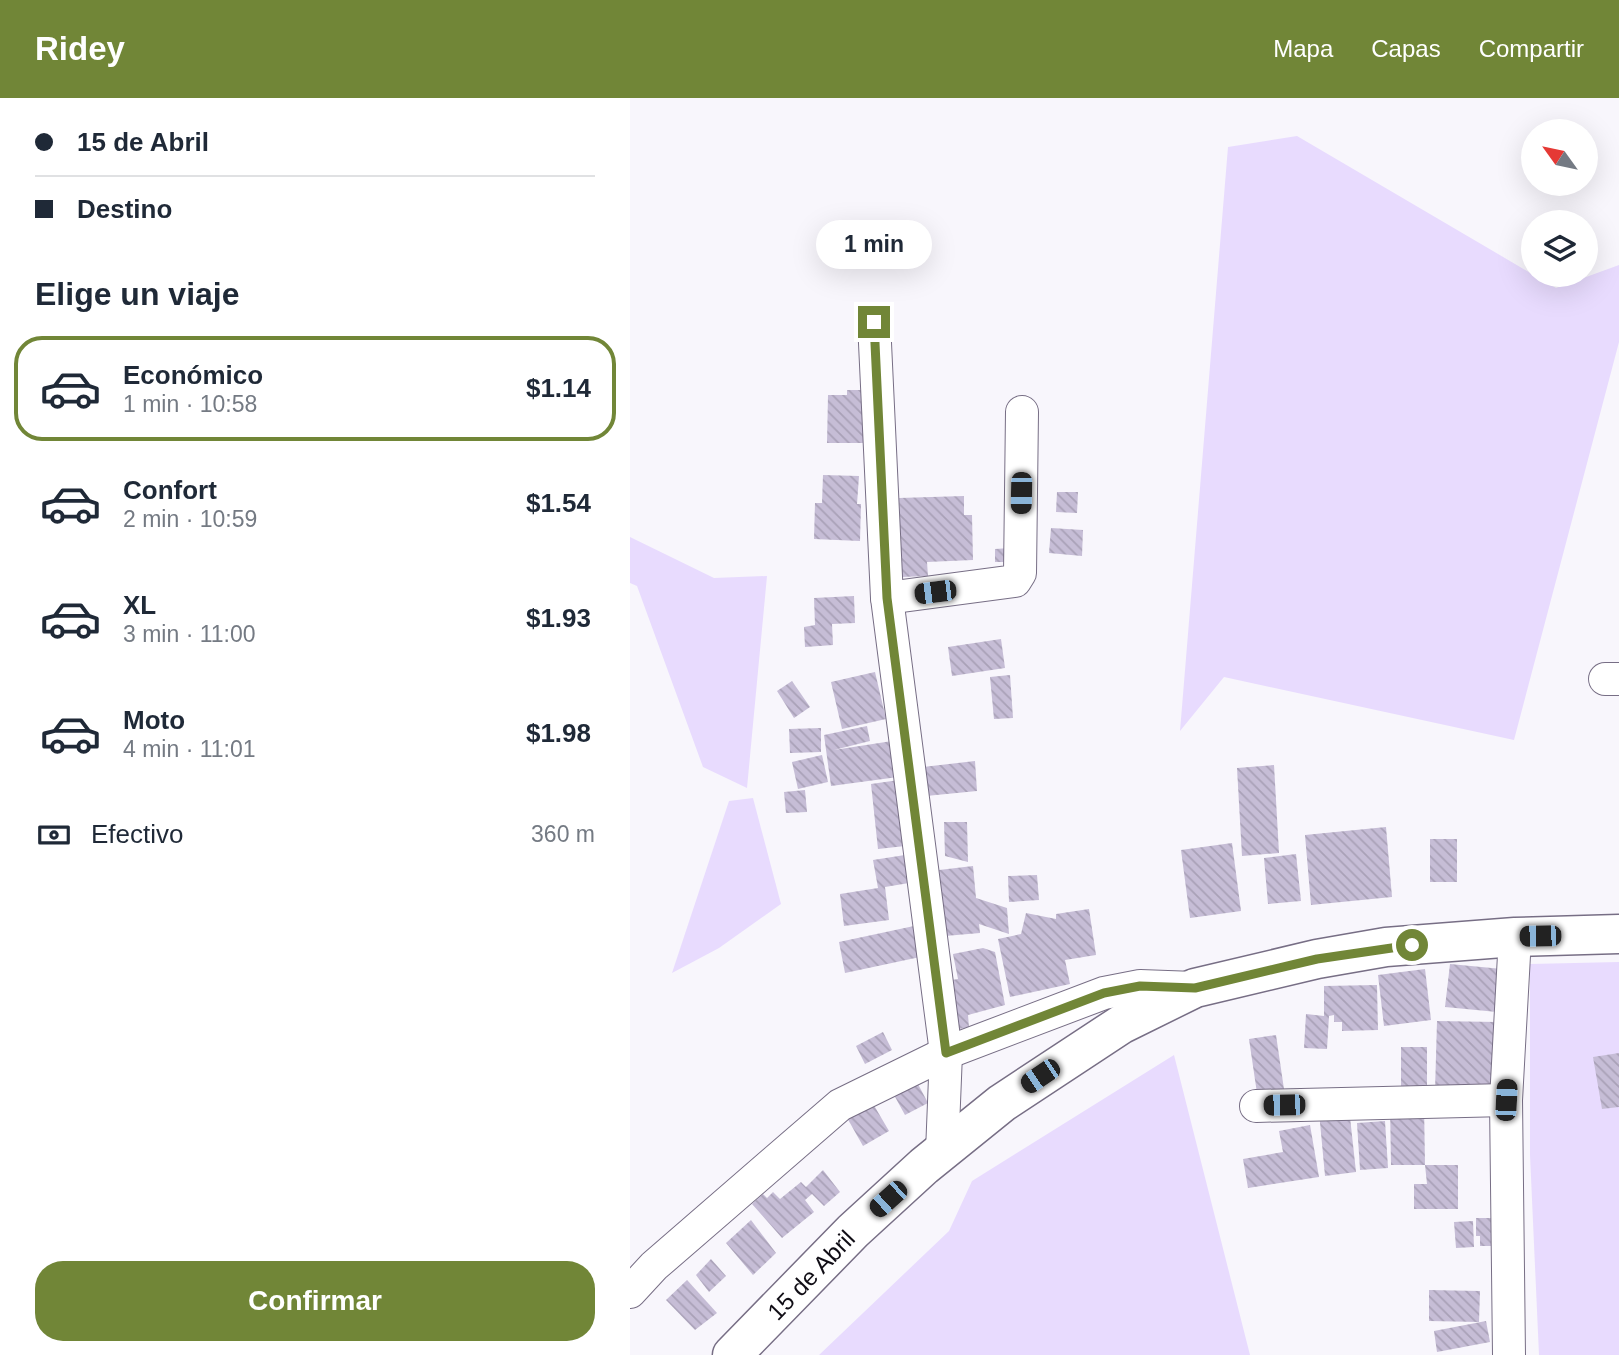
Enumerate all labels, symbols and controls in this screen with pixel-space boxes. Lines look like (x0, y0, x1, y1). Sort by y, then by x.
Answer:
text: Ridey (35, 30, 125, 67)
text: Mapa (1273, 35, 1333, 62)
text: Capas (1371, 35, 1441, 62)
text: Compartir (1479, 35, 1584, 62)
north arrow (1521, 119, 1598, 196)
map controls (1521, 119, 1598, 287)
text: 15 de Abril (77, 127, 209, 157)
text: Destino (77, 194, 172, 224)
button: layers (1521, 210, 1598, 287)
callout: 1 min (816, 220, 932, 270)
text: 1 min (844, 231, 904, 257)
text: Elige un viaje (35, 276, 240, 312)
route end (858, 306, 890, 338)
icon: car (39, 357, 102, 420)
text: Económico (123, 360, 263, 390)
text: $1.14 (526, 373, 591, 403)
text: 1 min · 10:58 (123, 391, 257, 417)
icon: car (39, 472, 102, 535)
car (1011, 472, 1032, 514)
text: Confort (123, 475, 217, 505)
text: $1.54 (526, 488, 591, 518)
text: 2 min · 10:59 (123, 506, 257, 532)
car (913, 579, 958, 605)
icon: car (39, 587, 102, 650)
text: XL (123, 590, 156, 620)
text: $1.93 (526, 603, 591, 633)
text: 3 min · 11:00 (123, 621, 256, 647)
icon: car (39, 702, 102, 765)
text: Moto (123, 705, 185, 735)
text: $1.98 (526, 718, 591, 748)
text: 4 min · 11:01 (123, 736, 256, 762)
icon: cash (35, 816, 73, 854)
text: Efectivo (91, 819, 184, 849)
text: 360 m (531, 821, 595, 847)
car (1519, 925, 1562, 947)
route start (1396, 929, 1428, 961)
car (1017, 1056, 1064, 1096)
car (1495, 1078, 1518, 1122)
car (1263, 1094, 1306, 1116)
car (866, 1177, 911, 1221)
street label: 15 de Abril (762, 1225, 860, 1325)
button: Confirmar (35, 1261, 595, 1341)

